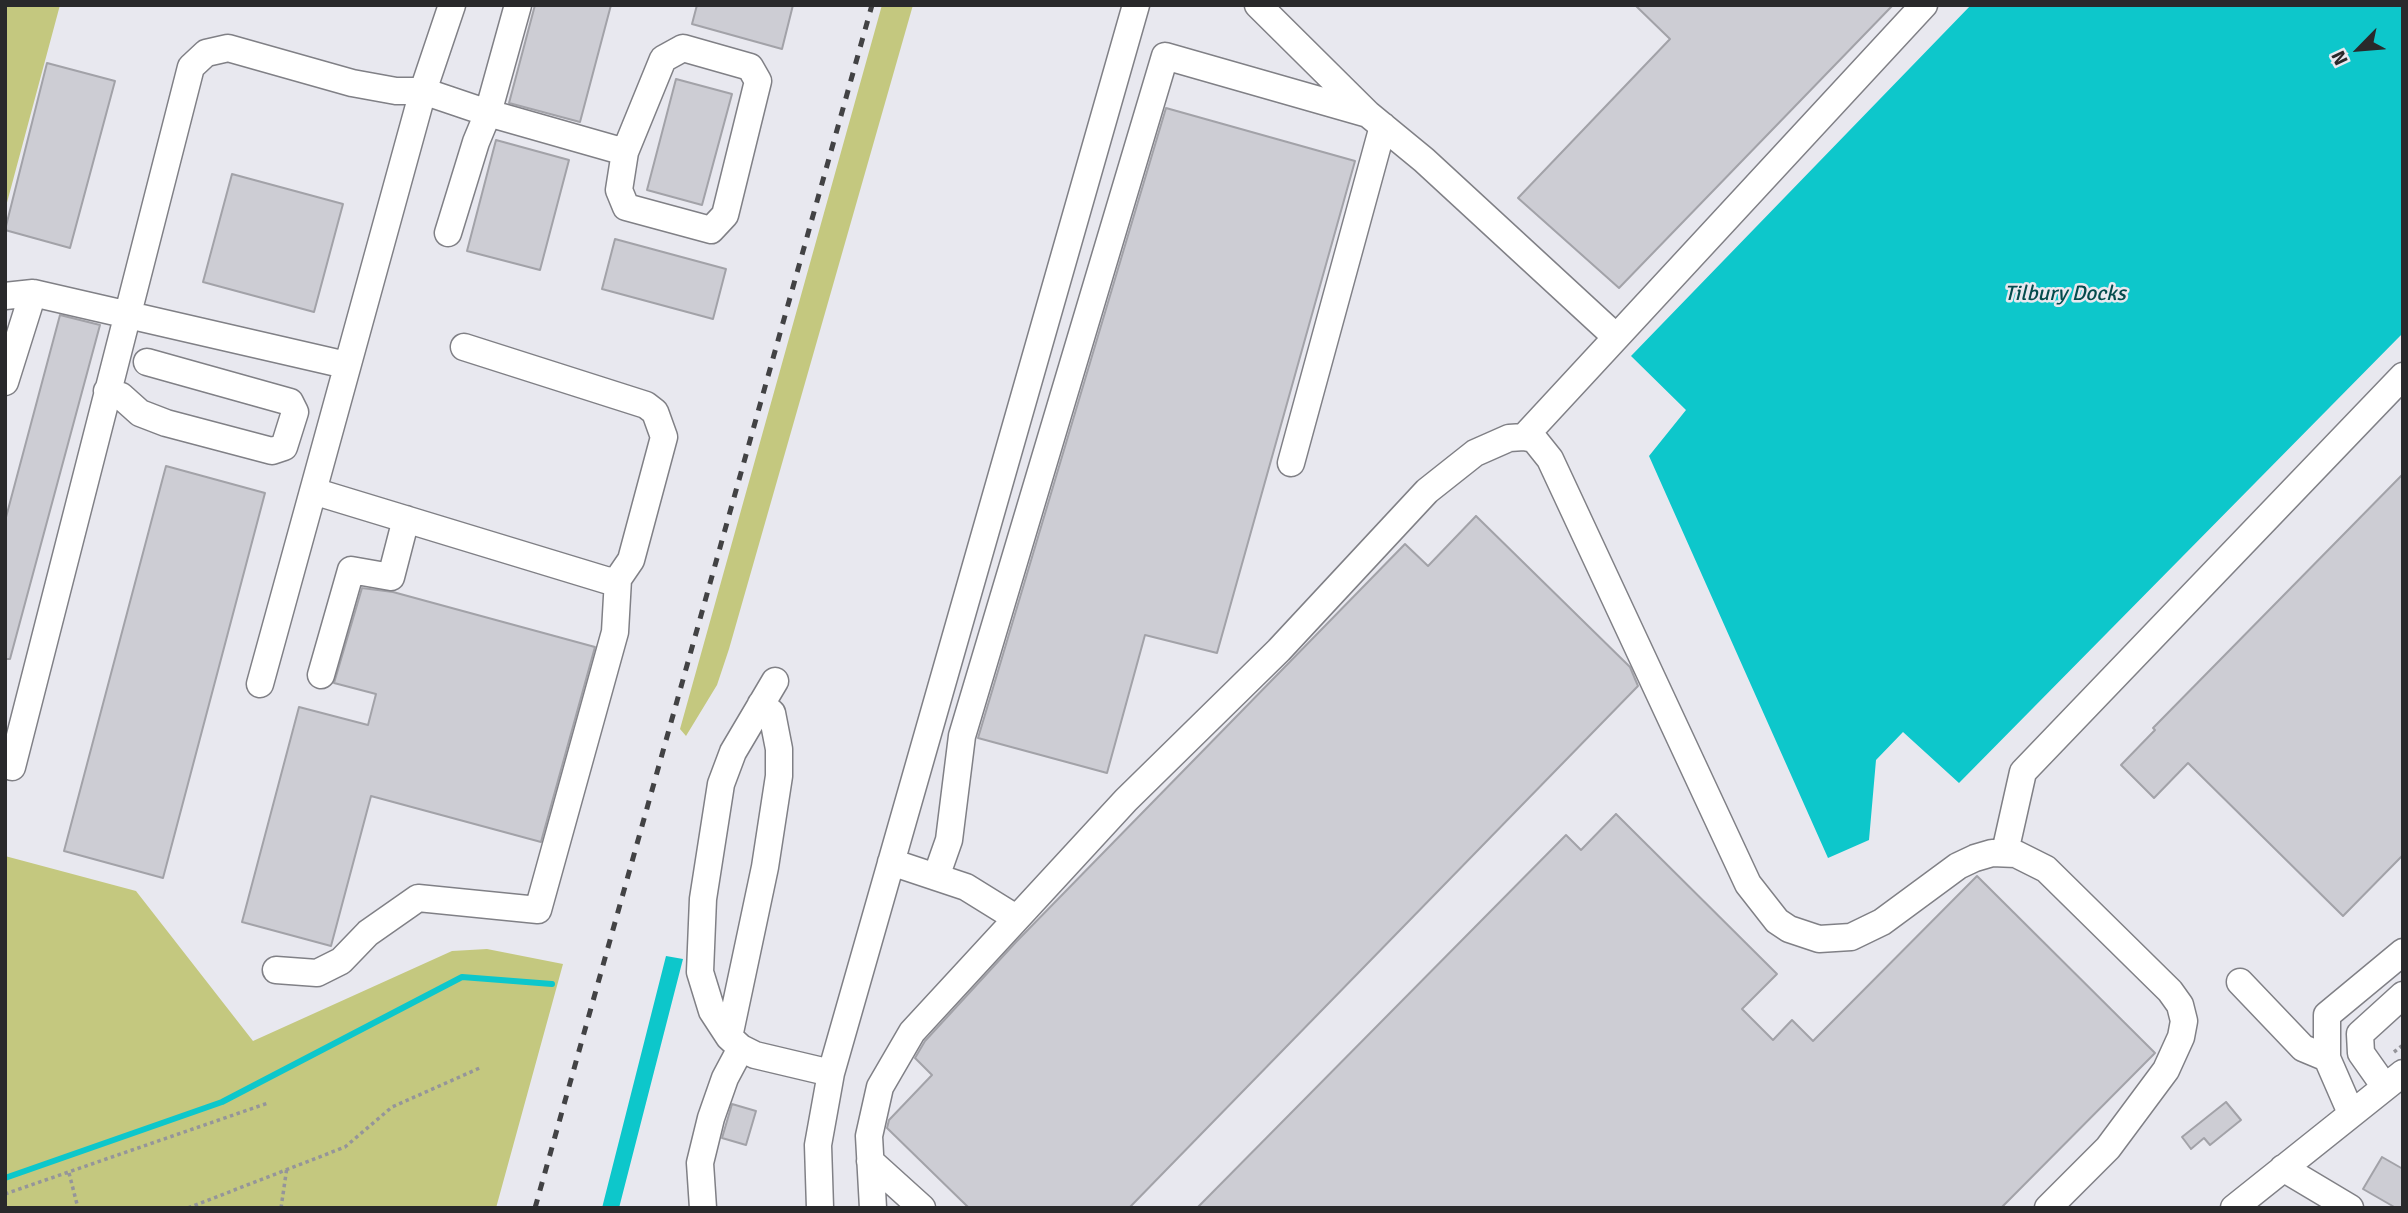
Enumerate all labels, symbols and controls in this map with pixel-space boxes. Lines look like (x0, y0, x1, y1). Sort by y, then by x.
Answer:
north arrow (2324, 14, 2394, 84)
text: N (2326, 47, 2354, 69)
water label: Tilbury Docks (2004, 281, 2126, 307)

